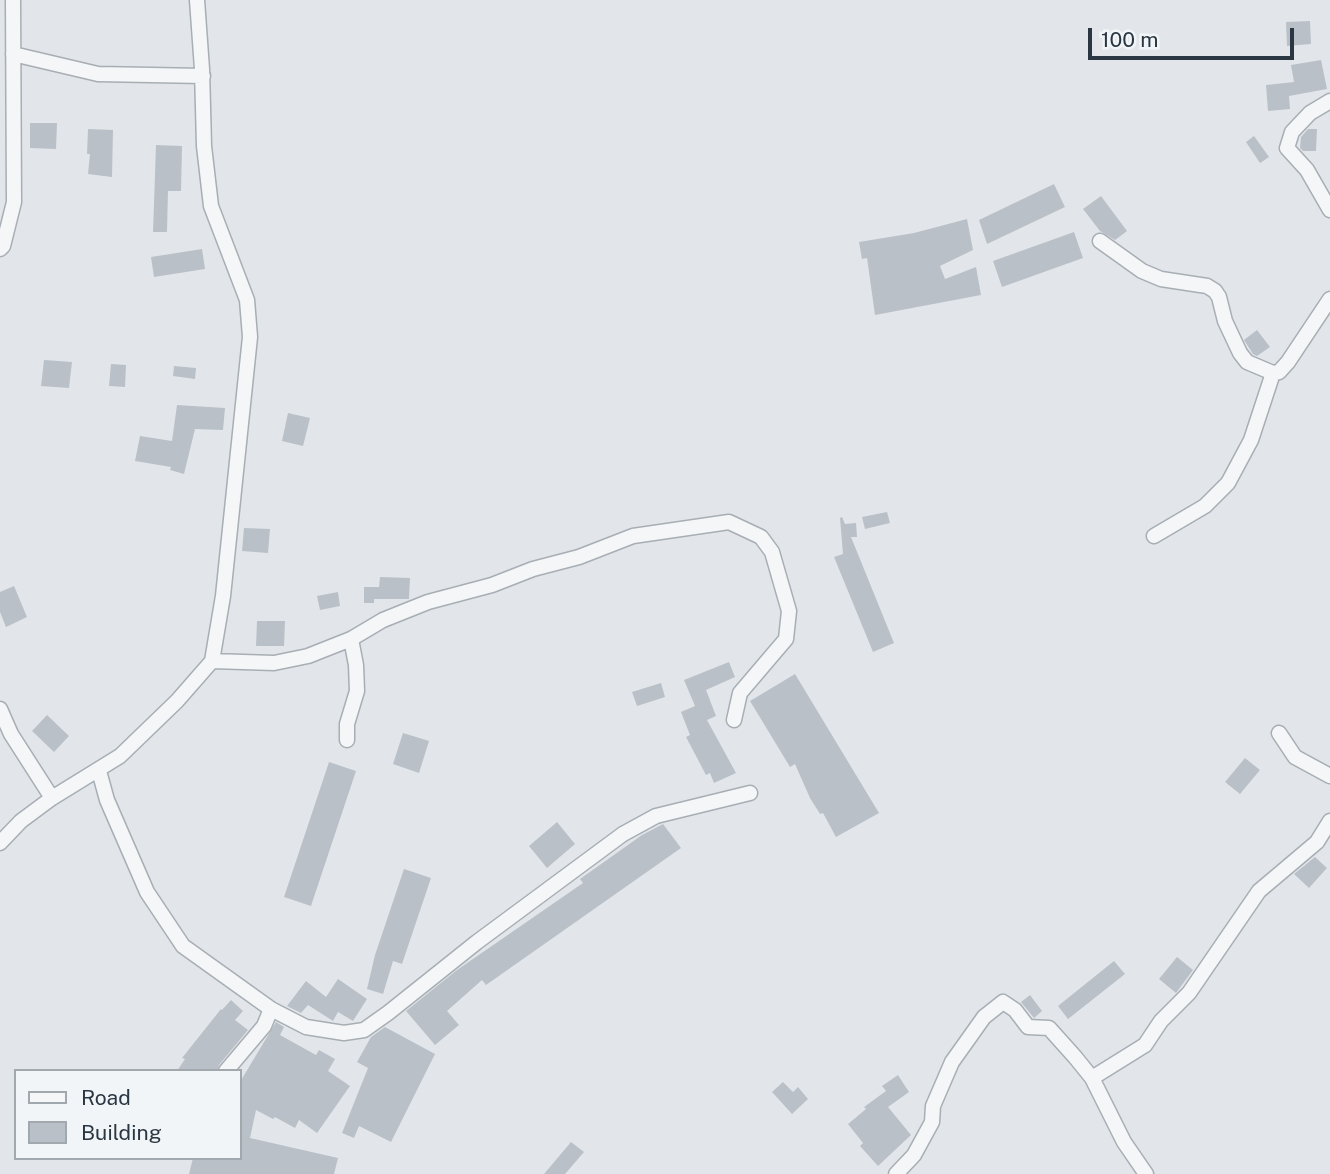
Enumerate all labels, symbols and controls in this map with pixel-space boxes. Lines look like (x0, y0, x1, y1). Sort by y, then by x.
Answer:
scale bar (1092, 14, 1298, 58)
text: 100 m (1101, 27, 1158, 52)
legend (14, 1069, 242, 1160)
text: Road (81, 1085, 131, 1110)
text: Building (81, 1120, 162, 1145)

